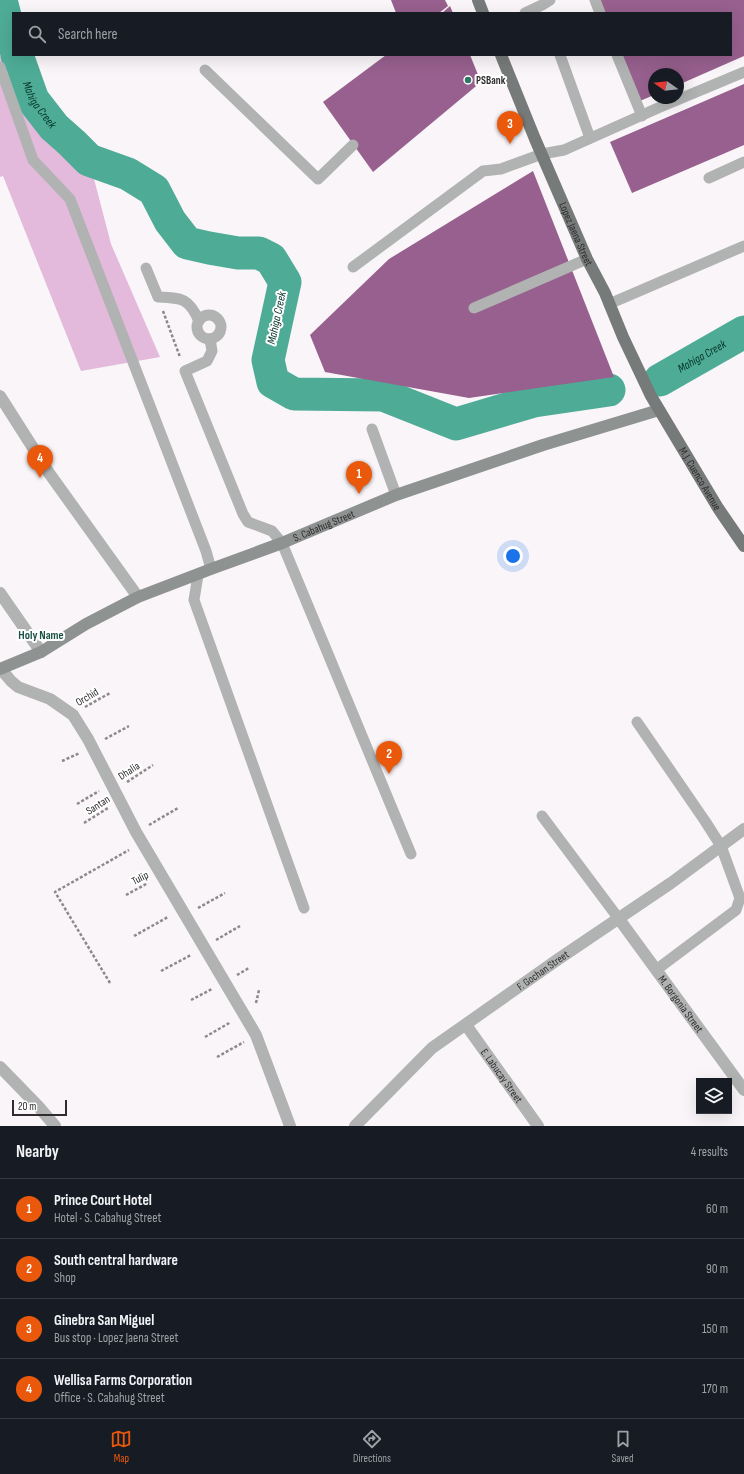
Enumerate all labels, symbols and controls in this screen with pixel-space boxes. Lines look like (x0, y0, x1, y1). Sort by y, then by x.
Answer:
search box (12, 12, 732, 56)
icon: search (26, 23, 48, 45)
text: Search here (58, 25, 118, 44)
north arrow (648, 68, 684, 104)
place label: PSBank (476, 74, 506, 87)
marker: PSBank (463, 75, 473, 85)
water label: Mahiga Creek (19, 79, 60, 132)
pin: 3 (497, 111, 523, 144)
street label: Lopez Jaena Street (557, 200, 596, 269)
water label: Mahiga Creek (264, 290, 290, 346)
water label: Mahiga Creek (675, 336, 729, 376)
pin: 4 (27, 445, 53, 478)
street label: M.J. Cuenco Avenue (676, 445, 724, 513)
pin: 1 (346, 461, 372, 494)
street label: S. Cabahug Street (291, 507, 357, 544)
your location (503, 546, 523, 566)
district label: Holy Name (18, 628, 64, 643)
street label: Orchid (73, 685, 101, 709)
pin: 2 (376, 741, 402, 774)
street label: Dhalia (116, 759, 142, 783)
street label: Santan (84, 792, 113, 818)
street label: Tulip (129, 868, 151, 888)
street label: F. Gochan Street (514, 947, 572, 993)
street label: M. Borgonia Street (656, 973, 707, 1035)
street label: E. Labucay Street (478, 1046, 526, 1106)
map controls (696, 1078, 732, 1114)
button: layers (696, 1078, 732, 1114)
scale bar (12, 1098, 67, 1117)
text: 20 m (18, 1100, 36, 1113)
text: Nearby (16, 1142, 59, 1162)
text: 4 results (691, 1144, 728, 1160)
text: Prince Court Hotel (54, 1191, 152, 1210)
text: 1 (26, 1201, 32, 1217)
text: 60 m (706, 1201, 728, 1217)
text: Hotel · S. Cabahug Street (54, 1210, 161, 1226)
text: South central hardware (54, 1251, 178, 1270)
text: 2 (26, 1261, 32, 1277)
text: 90 m (706, 1261, 728, 1277)
text: Shop (54, 1270, 76, 1286)
text: Ginebra San Miguel (54, 1311, 154, 1330)
text: 3 (26, 1321, 32, 1337)
text: 150 m (702, 1321, 728, 1337)
text: Bus stop · Lopez Jaena Street (54, 1330, 178, 1346)
text: Wellisa Farms Corporation (54, 1371, 192, 1390)
text: 4 (26, 1381, 32, 1397)
text: 170 m (702, 1381, 728, 1397)
text: Office · S. Cabahug Street (54, 1390, 165, 1406)
tab: Map (110, 1428, 132, 1465)
tab: Directions (353, 1428, 391, 1465)
tab: Saved (612, 1428, 634, 1465)

